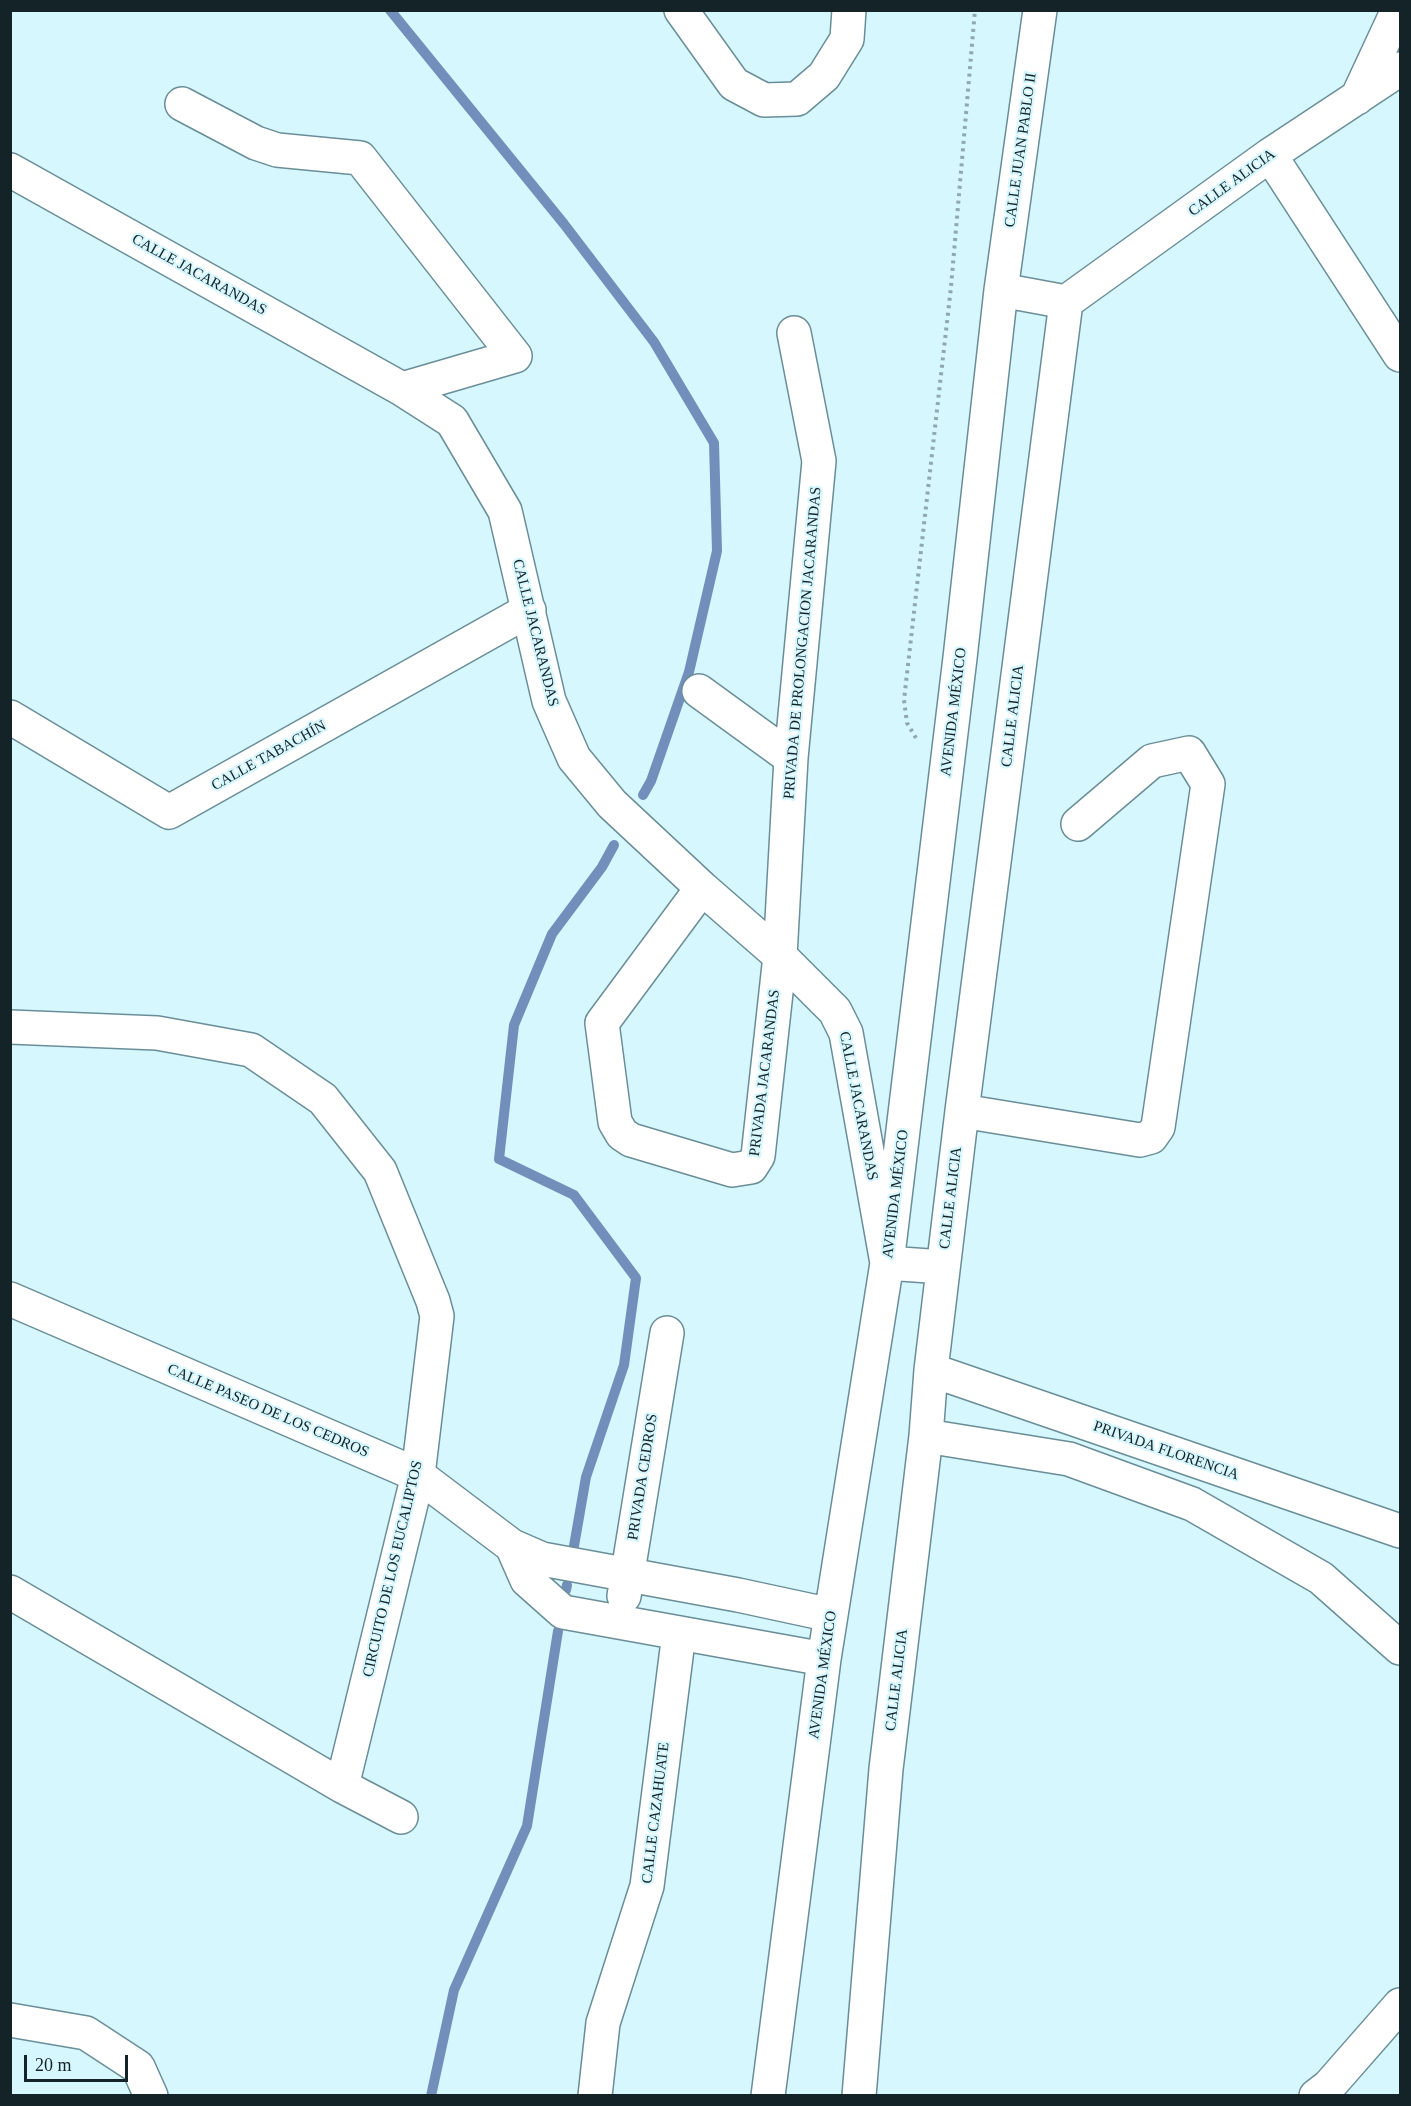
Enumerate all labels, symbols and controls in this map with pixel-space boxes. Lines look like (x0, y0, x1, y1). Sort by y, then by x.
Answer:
street label: CALLE JUAN PABLO II (1001, 72, 1041, 228)
street label: CALLE ALICIA (1185, 145, 1279, 221)
street label: CALLE JACARANDAS (128, 230, 270, 320)
street label: PRIVADA DE PROLONGACION JACARANDAS (780, 486, 826, 800)
street label: CALLE JACARANDAS (508, 557, 562, 709)
street label: AVENIDA MÉXICO (937, 647, 971, 777)
street label: CALLE ALICIA (998, 664, 1028, 768)
street label: CALLE TABACHÍN (208, 717, 330, 795)
street label: PRIVADA JACARANDAS (746, 989, 784, 1157)
street label: CALLE JACARANDAS (835, 1030, 881, 1182)
street label: AVENIDA MÉXICO (879, 1129, 913, 1259)
street label: CALLE ALICIA (936, 1146, 966, 1250)
street label: CALLE PASEO DE LOS CEDROS (165, 1360, 371, 1462)
street label: PRIVADA CEDROS (624, 1413, 662, 1541)
street label: PRIVADA FLORENCIA (1091, 1418, 1241, 1484)
street label: CIRCUITO DE LOS EUCALIPTOS (359, 1459, 427, 1679)
street label: AVENIDA MÉXICO (805, 1610, 841, 1740)
street label: CALLE ALICIA (882, 1628, 912, 1732)
street label: CALLE CAZAHUATE (638, 1741, 674, 1885)
scale bar (27, 2043, 130, 2081)
text: 20 m (35, 2055, 72, 2075)

